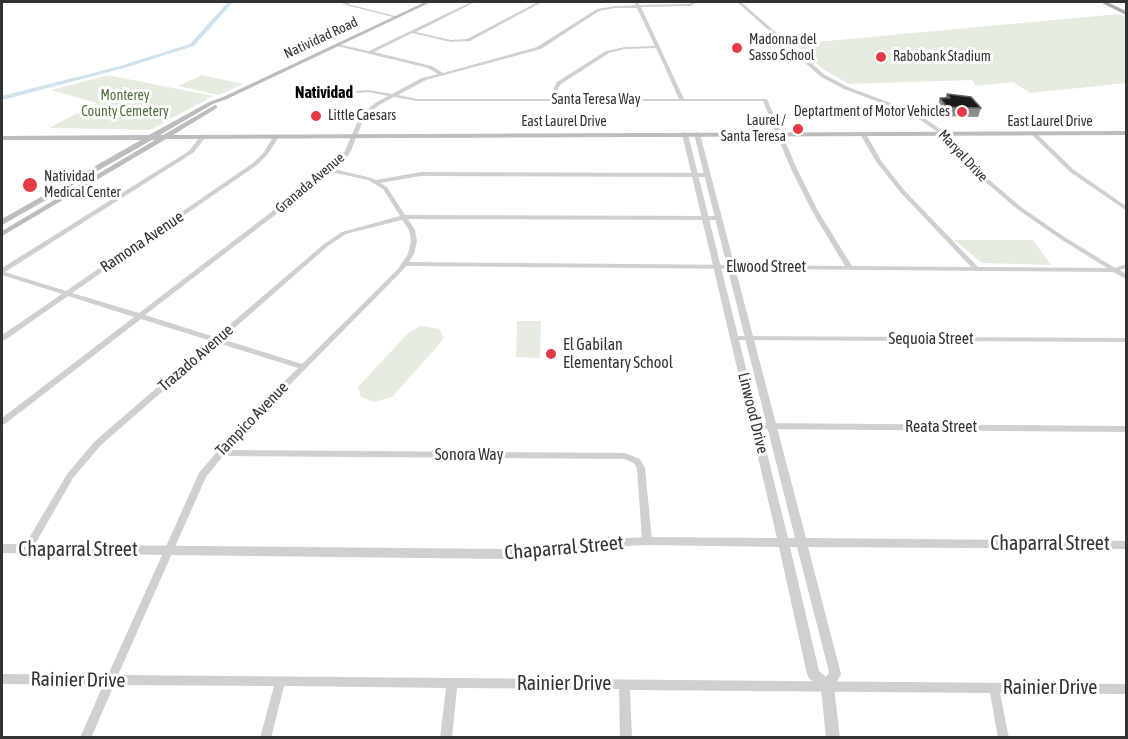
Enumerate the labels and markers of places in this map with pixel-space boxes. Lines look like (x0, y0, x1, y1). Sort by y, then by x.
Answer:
place label: Madonna del Sasso School (749, 32, 817, 64)
marker: Madonna del Sasso School (730, 41, 744, 55)
place label: Rabobank Stadium (893, 49, 991, 65)
marker: Rabobank Stadium (874, 50, 888, 64)
place label: Deptartment of Motor Vehicles (794, 104, 950, 120)
marker: Deptartment of Motor Vehicles (955, 105, 969, 119)
place label: Little Caesars (328, 108, 396, 124)
marker: Little Caesars (309, 109, 323, 123)
place label: Laurel / Santa Teresa (721, 113, 786, 146)
marker: Laurel / Santa Teresa (791, 122, 805, 136)
place label: Natividad Medical Center (44, 169, 121, 202)
marker: Natividad Medical Center (21, 176, 39, 194)
place label: El Gabilan Elementary School (563, 335, 673, 373)
marker: El Gabilan Elementary School (544, 347, 558, 361)

